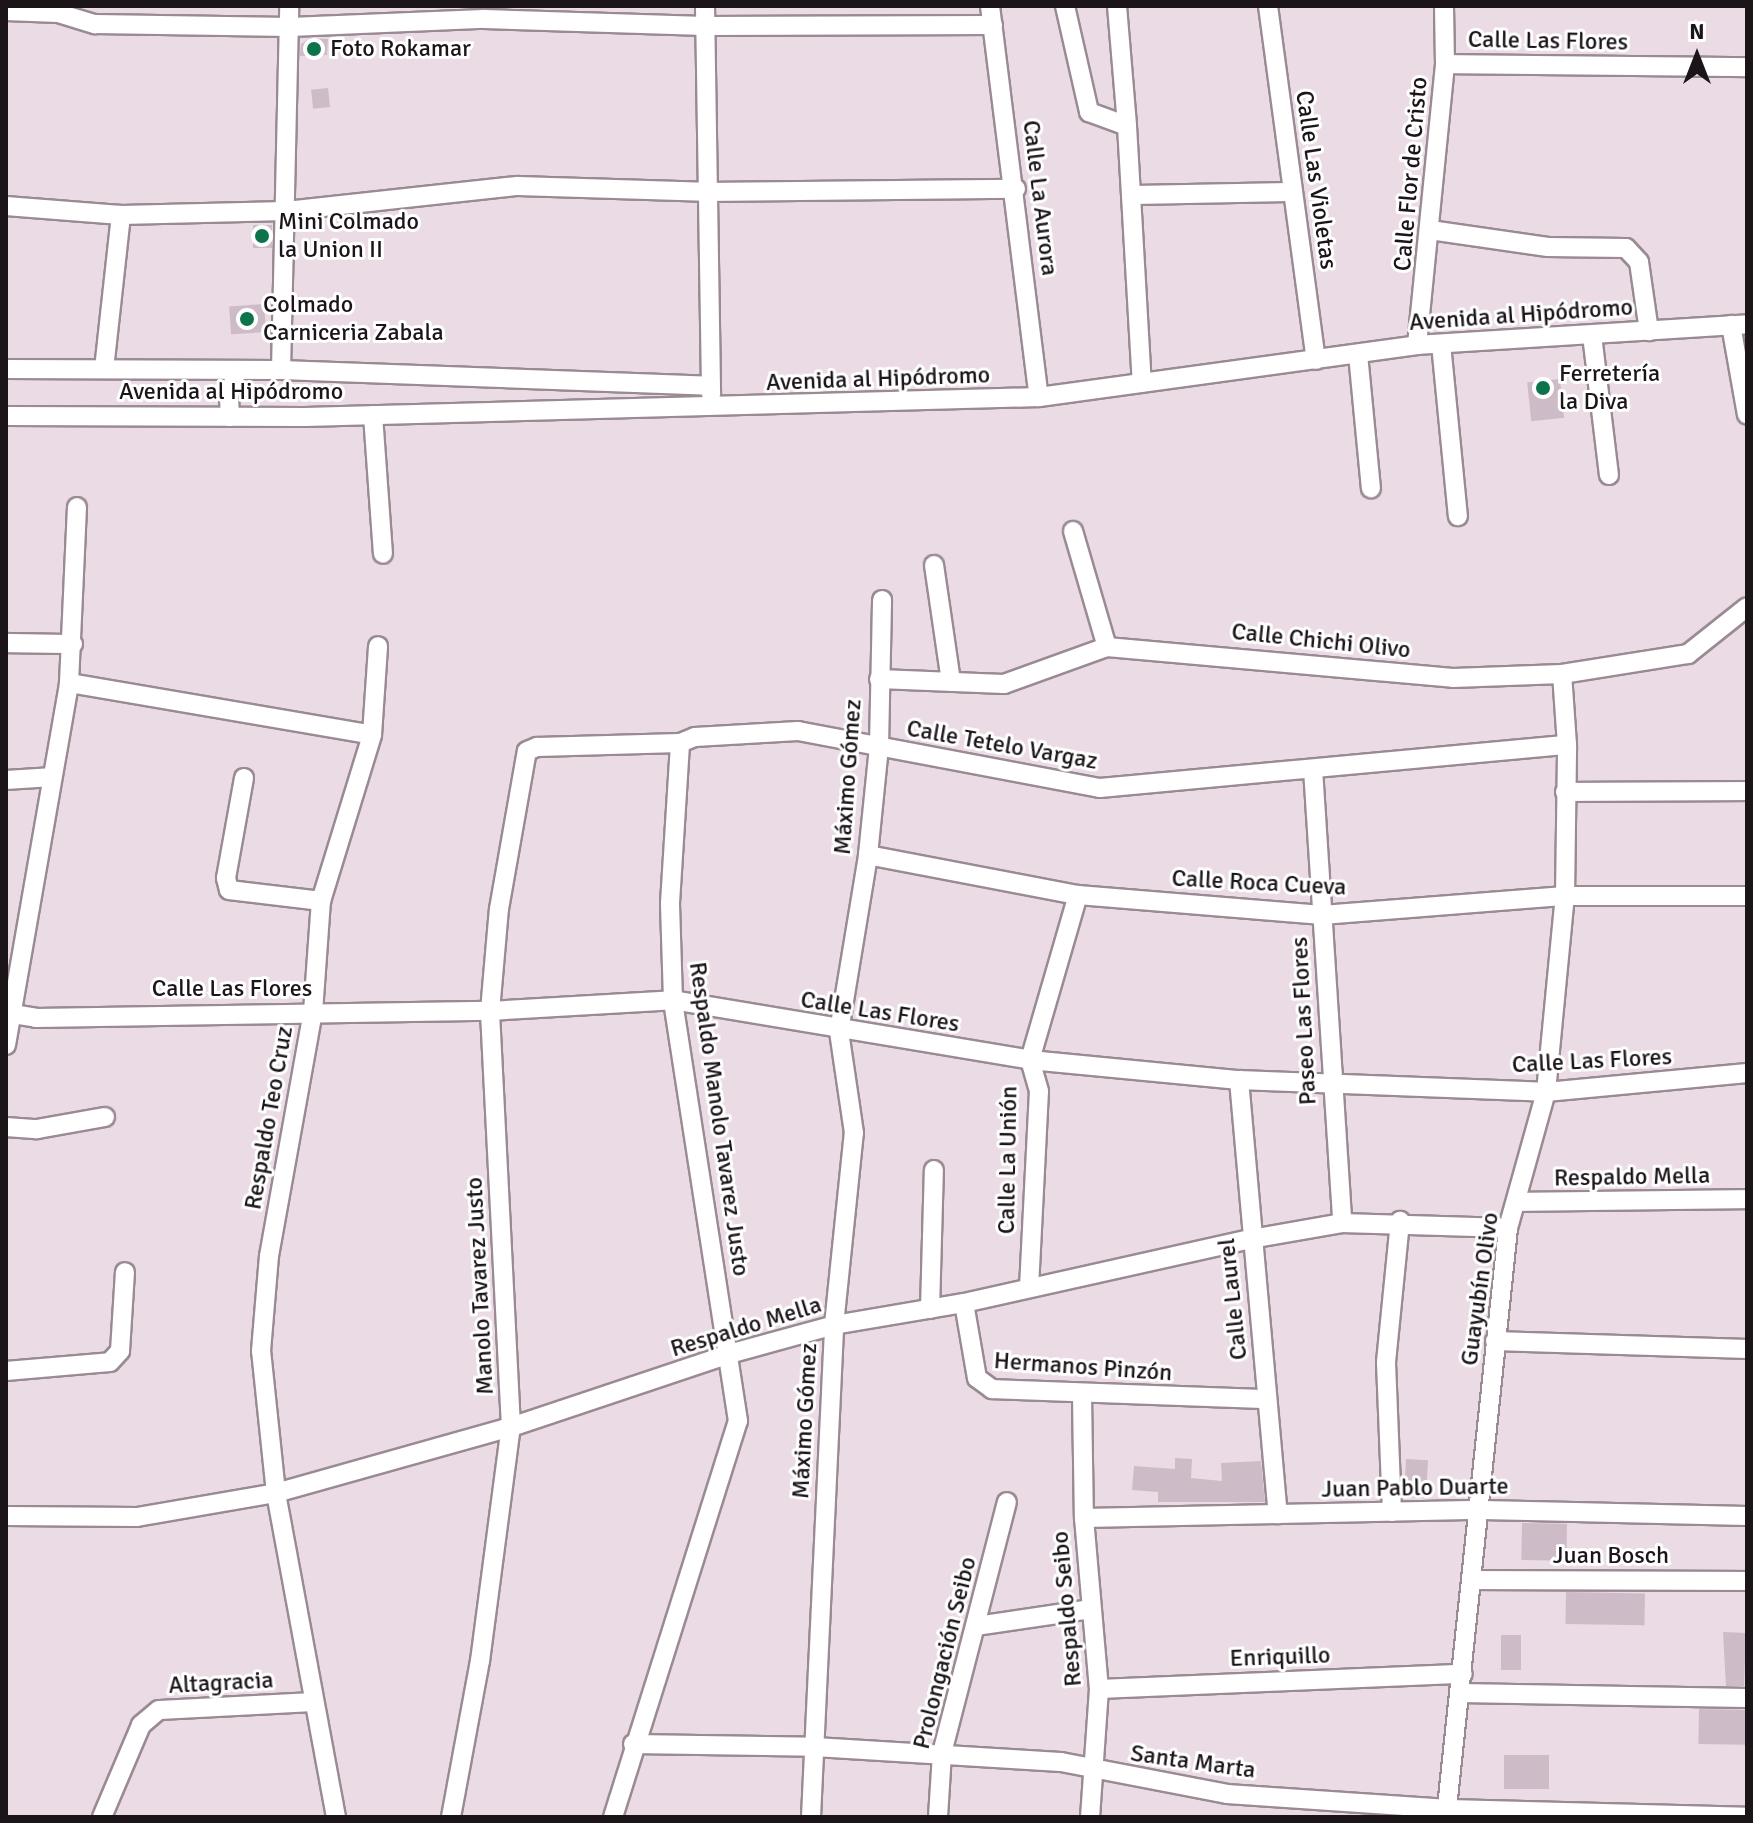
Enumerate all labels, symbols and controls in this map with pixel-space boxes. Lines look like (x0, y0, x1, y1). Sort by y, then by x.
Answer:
north arrow (1657, 16, 1737, 96)
text: N (1689, 18, 1705, 45)
street label: Calle Las Flores (1468, 25, 1628, 57)
place label: Foto Rokamar (330, 35, 471, 63)
marker: Foto Rokamar (305, 40, 323, 58)
street label: Calle Flor de Cristo (1388, 76, 1434, 272)
street label: Calle Las Violetas (1289, 89, 1343, 271)
street label: Calle La Aurora (1016, 119, 1064, 277)
place label: Mini Colmado la Union II (278, 208, 419, 264)
marker: Mini Colmado la Union II (253, 227, 271, 245)
place label: Colmado Carniceria Zabala (263, 291, 444, 347)
street label: Avenida al Hipódromo (1408, 293, 1634, 337)
marker: Colmado Carniceria Zabala (238, 310, 256, 328)
place label: Ferretería la Diva (1559, 360, 1660, 416)
street label: Avenida al Hipódromo (765, 361, 991, 397)
street label: Avenida al Hipódromo (119, 378, 343, 406)
marker: Ferretería la Diva (1534, 379, 1552, 397)
street label: Calle Chichi Olivo (1230, 617, 1412, 665)
street label: Máximo Gómez (828, 698, 868, 856)
street label: Calle Tetelo Vargaz (904, 714, 1100, 776)
street label: Calle Roca Cueva (1171, 864, 1347, 902)
street label: Paseo Las Flores (1285, 936, 1323, 1106)
street label: Respaldo Manolo Tavarez Justo (683, 960, 755, 1278)
street label: Calle Las Flores (152, 975, 312, 1003)
street label: Calle Las Flores (799, 985, 961, 1039)
street label: Respaldo Teo Cruz (239, 1024, 299, 1212)
street label: Calle Las Flores (1511, 1042, 1673, 1080)
street label: Calle La Unión (992, 1086, 1024, 1234)
street label: Respaldo Mella (1554, 1161, 1710, 1193)
street label: Manolo Tavarez Justo (460, 1176, 500, 1396)
street label: Guayubín Olivo (1455, 1211, 1505, 1367)
street label: Calle Laurel (1212, 1237, 1254, 1361)
street label: Respaldo Mella (667, 1290, 825, 1364)
street label: Máximo Gómez (787, 1342, 823, 1500)
street label: Hermanos Pinzón (993, 1346, 1173, 1388)
street label: Juan Pablo Duarte (1321, 1472, 1509, 1504)
street label: Respaldo Seibo (1046, 1530, 1088, 1688)
street label: Juan Bosch (1553, 1542, 1669, 1570)
street label: Prolongación Seibo (907, 1554, 983, 1752)
street label: Enriquillo (1229, 1641, 1331, 1673)
street label: Altagracia (168, 1666, 274, 1700)
street label: Santa Marta (1129, 1739, 1257, 1785)

